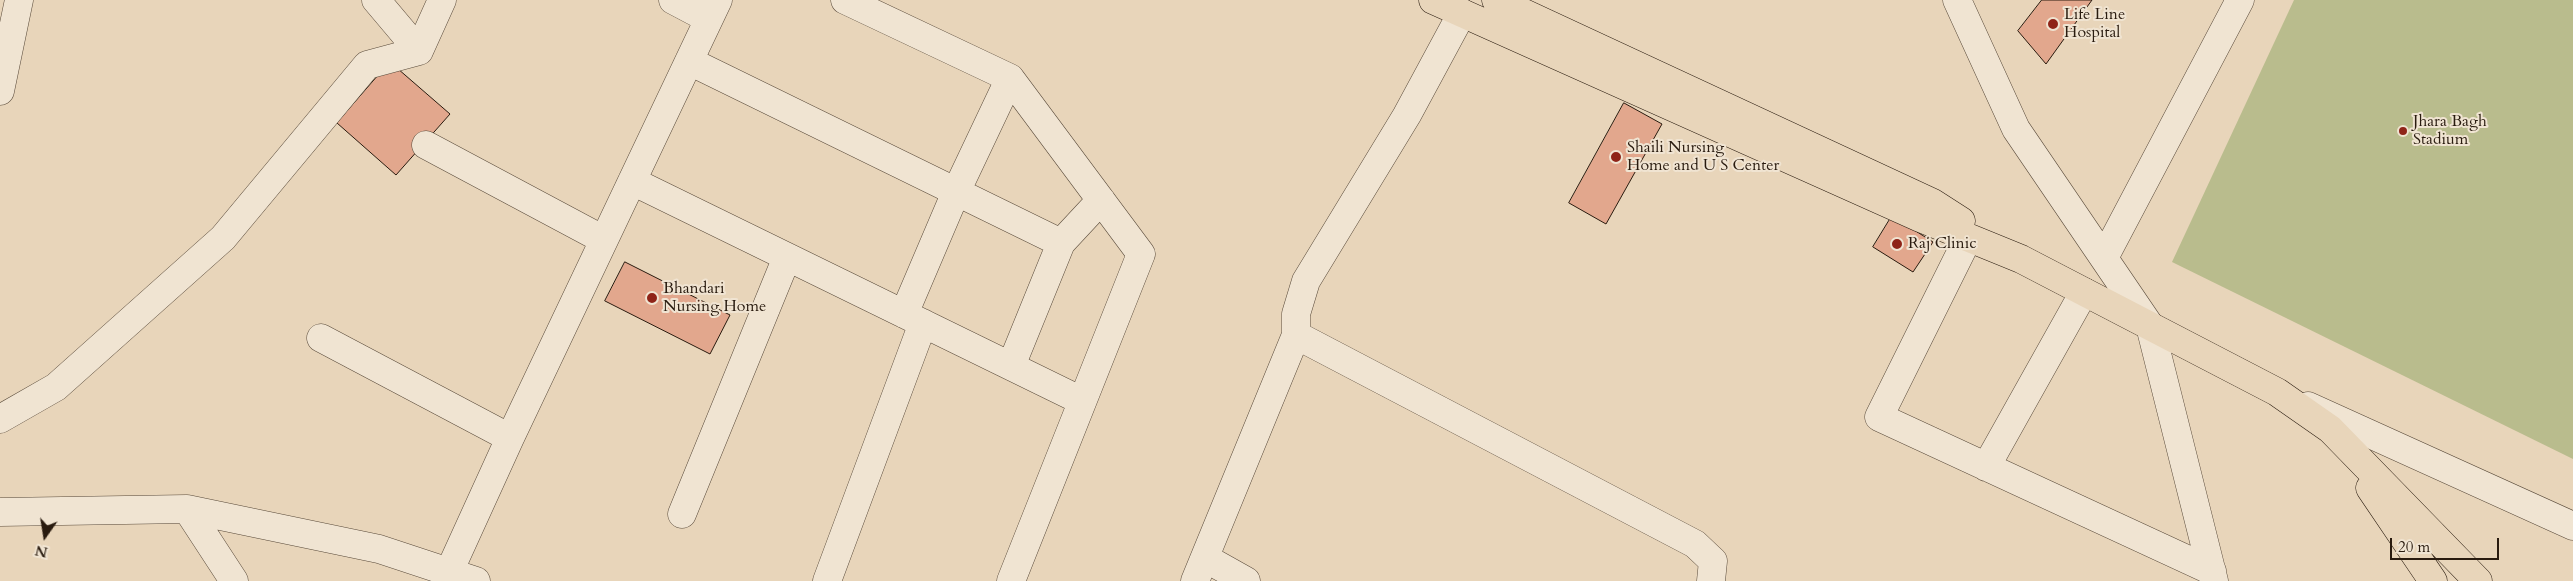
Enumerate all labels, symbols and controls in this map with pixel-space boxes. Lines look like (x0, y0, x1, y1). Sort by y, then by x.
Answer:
place label: Life Line Hospital (2064, 5, 2125, 43)
marker: Life Line Hospital (2046, 17, 2060, 31)
place label: Jhara Bagh Stadium (2413, 112, 2487, 150)
marker: Jhara Bagh Stadium (2397, 125, 2409, 137)
place label: Shaili Nursing Home and U S Center (1627, 138, 1779, 176)
marker: Shaili Nursing Home and U S Center (1609, 150, 1623, 164)
place label: Raj Clinic (1908, 234, 1976, 254)
marker: Raj Clinic (1890, 237, 1904, 251)
place label: Bhandari Nursing Home (663, 279, 766, 317)
marker: Bhandari Nursing Home (645, 291, 659, 305)
north arrow (20, 511, 70, 561)
scale bar (2393, 528, 2502, 560)
text: 20 m (2398, 537, 2430, 557)
text: N (33, 540, 50, 562)

